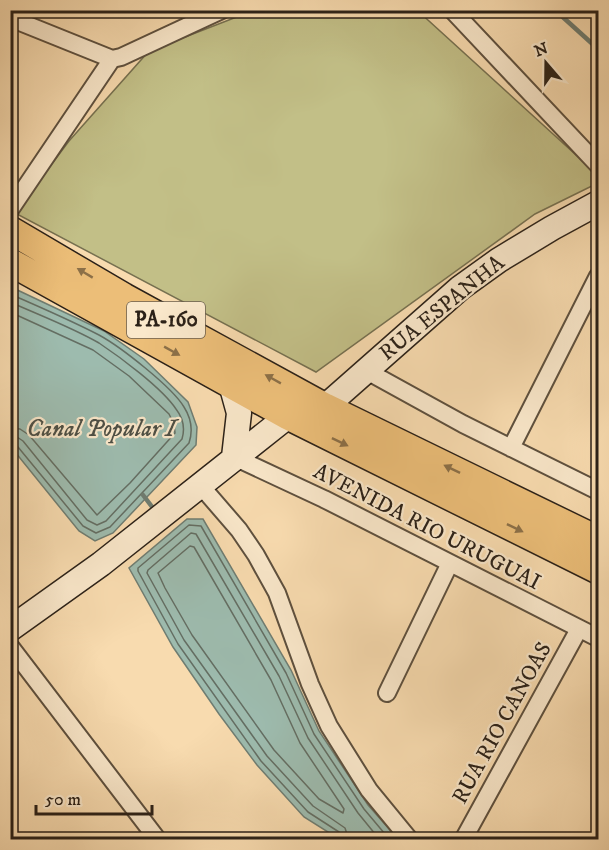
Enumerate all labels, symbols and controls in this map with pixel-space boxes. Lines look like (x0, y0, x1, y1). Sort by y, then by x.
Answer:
north arrow (516, 33, 576, 93)
text: N (532, 38, 551, 61)
street label: RUA ESPANHA (374, 249, 511, 367)
one-way arrow (77, 268, 93, 279)
road number: PA-160 (127, 302, 205, 338)
one-way arrow (164, 346, 180, 357)
one-way arrow (265, 374, 282, 384)
water label: Canal Popular I (27, 414, 180, 444)
one-way arrow (332, 437, 349, 446)
street label: AVENIDA RIO URUGUAI (309, 458, 545, 596)
one-way arrow (443, 464, 460, 473)
one-way arrow (506, 523, 524, 533)
street label: RUA RIO CANOAS (446, 637, 558, 809)
scale bar (36, 778, 152, 816)
text: 50 m (45, 789, 81, 811)

